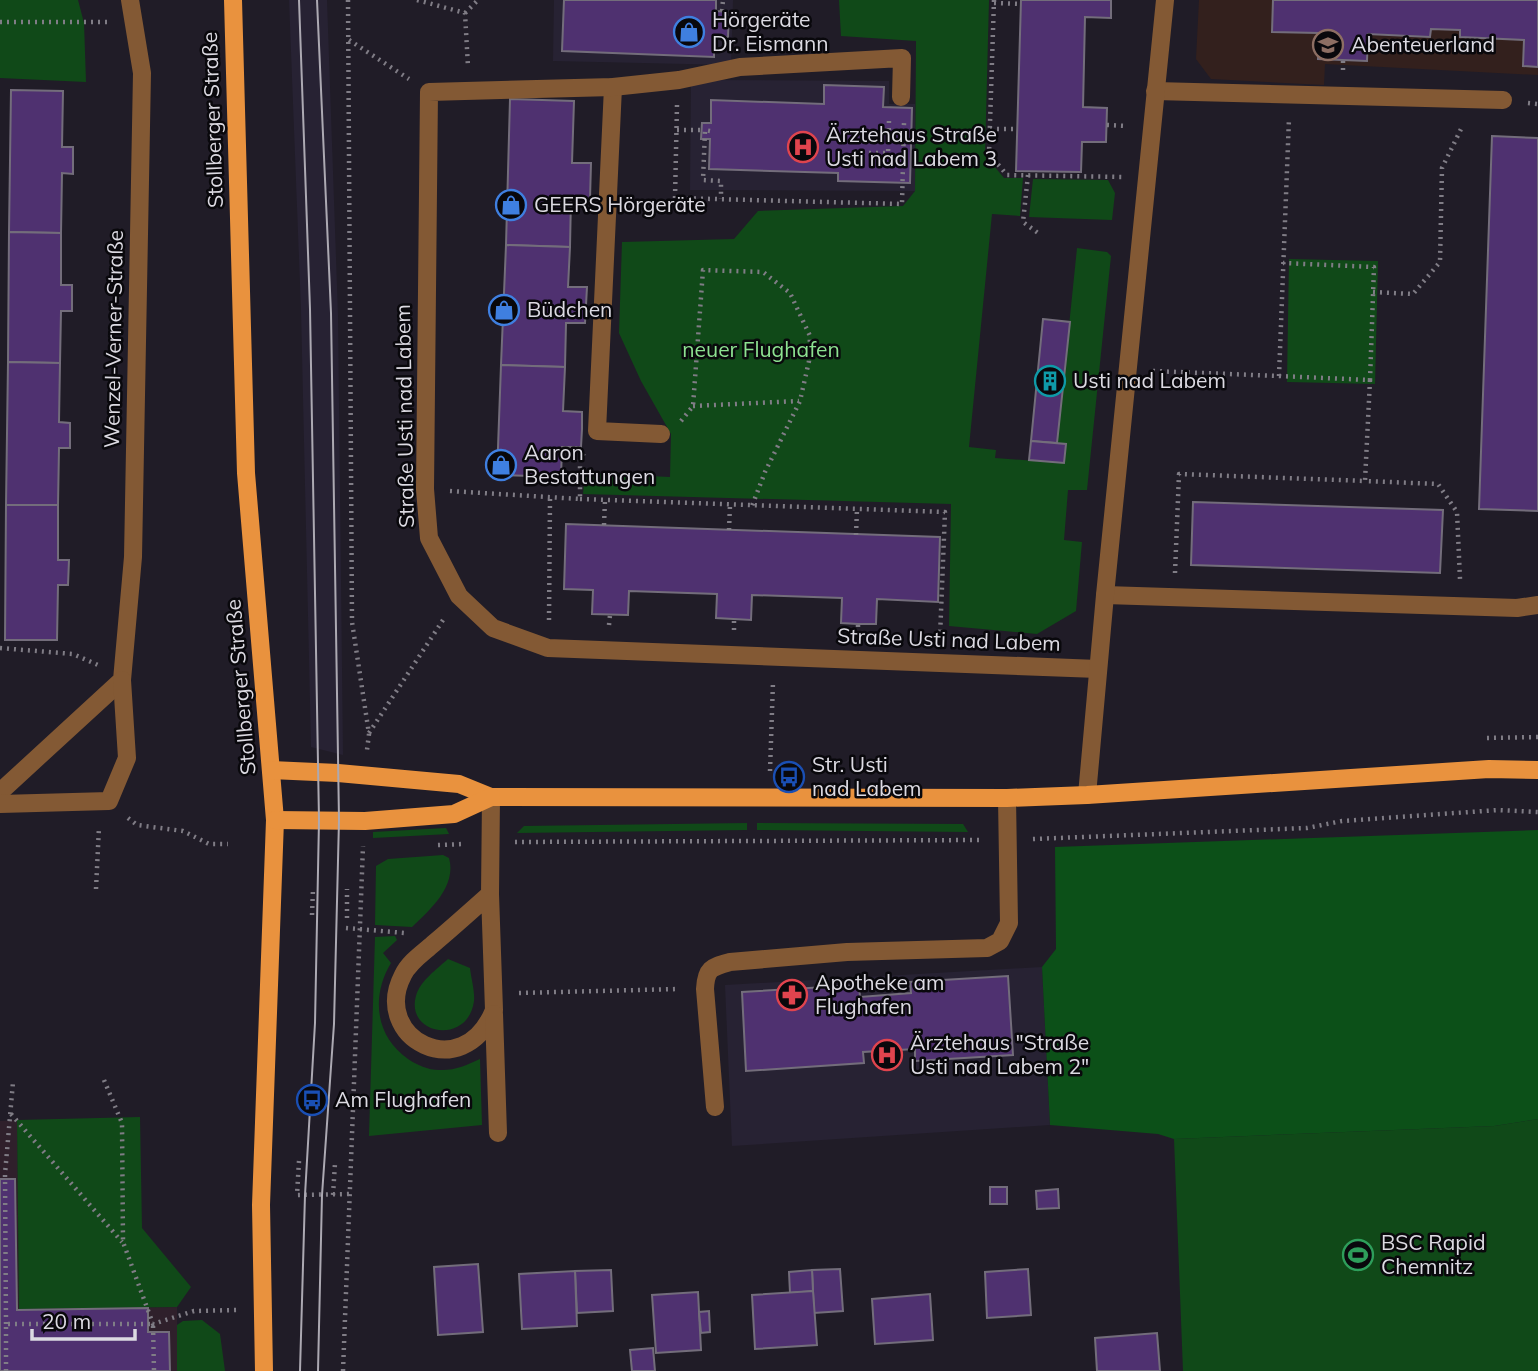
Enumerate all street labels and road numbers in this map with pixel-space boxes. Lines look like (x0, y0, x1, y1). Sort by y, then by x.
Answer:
street label: Stollberger Straße (196, 32, 228, 209)
street label: Wenzel-Verner-Straße (98, 230, 128, 448)
street label: Straße Usti nad Labem (389, 304, 419, 528)
street label: Stollberger Straße (219, 598, 261, 776)
street label: Straße Usti nad Labem (837, 622, 1061, 656)

